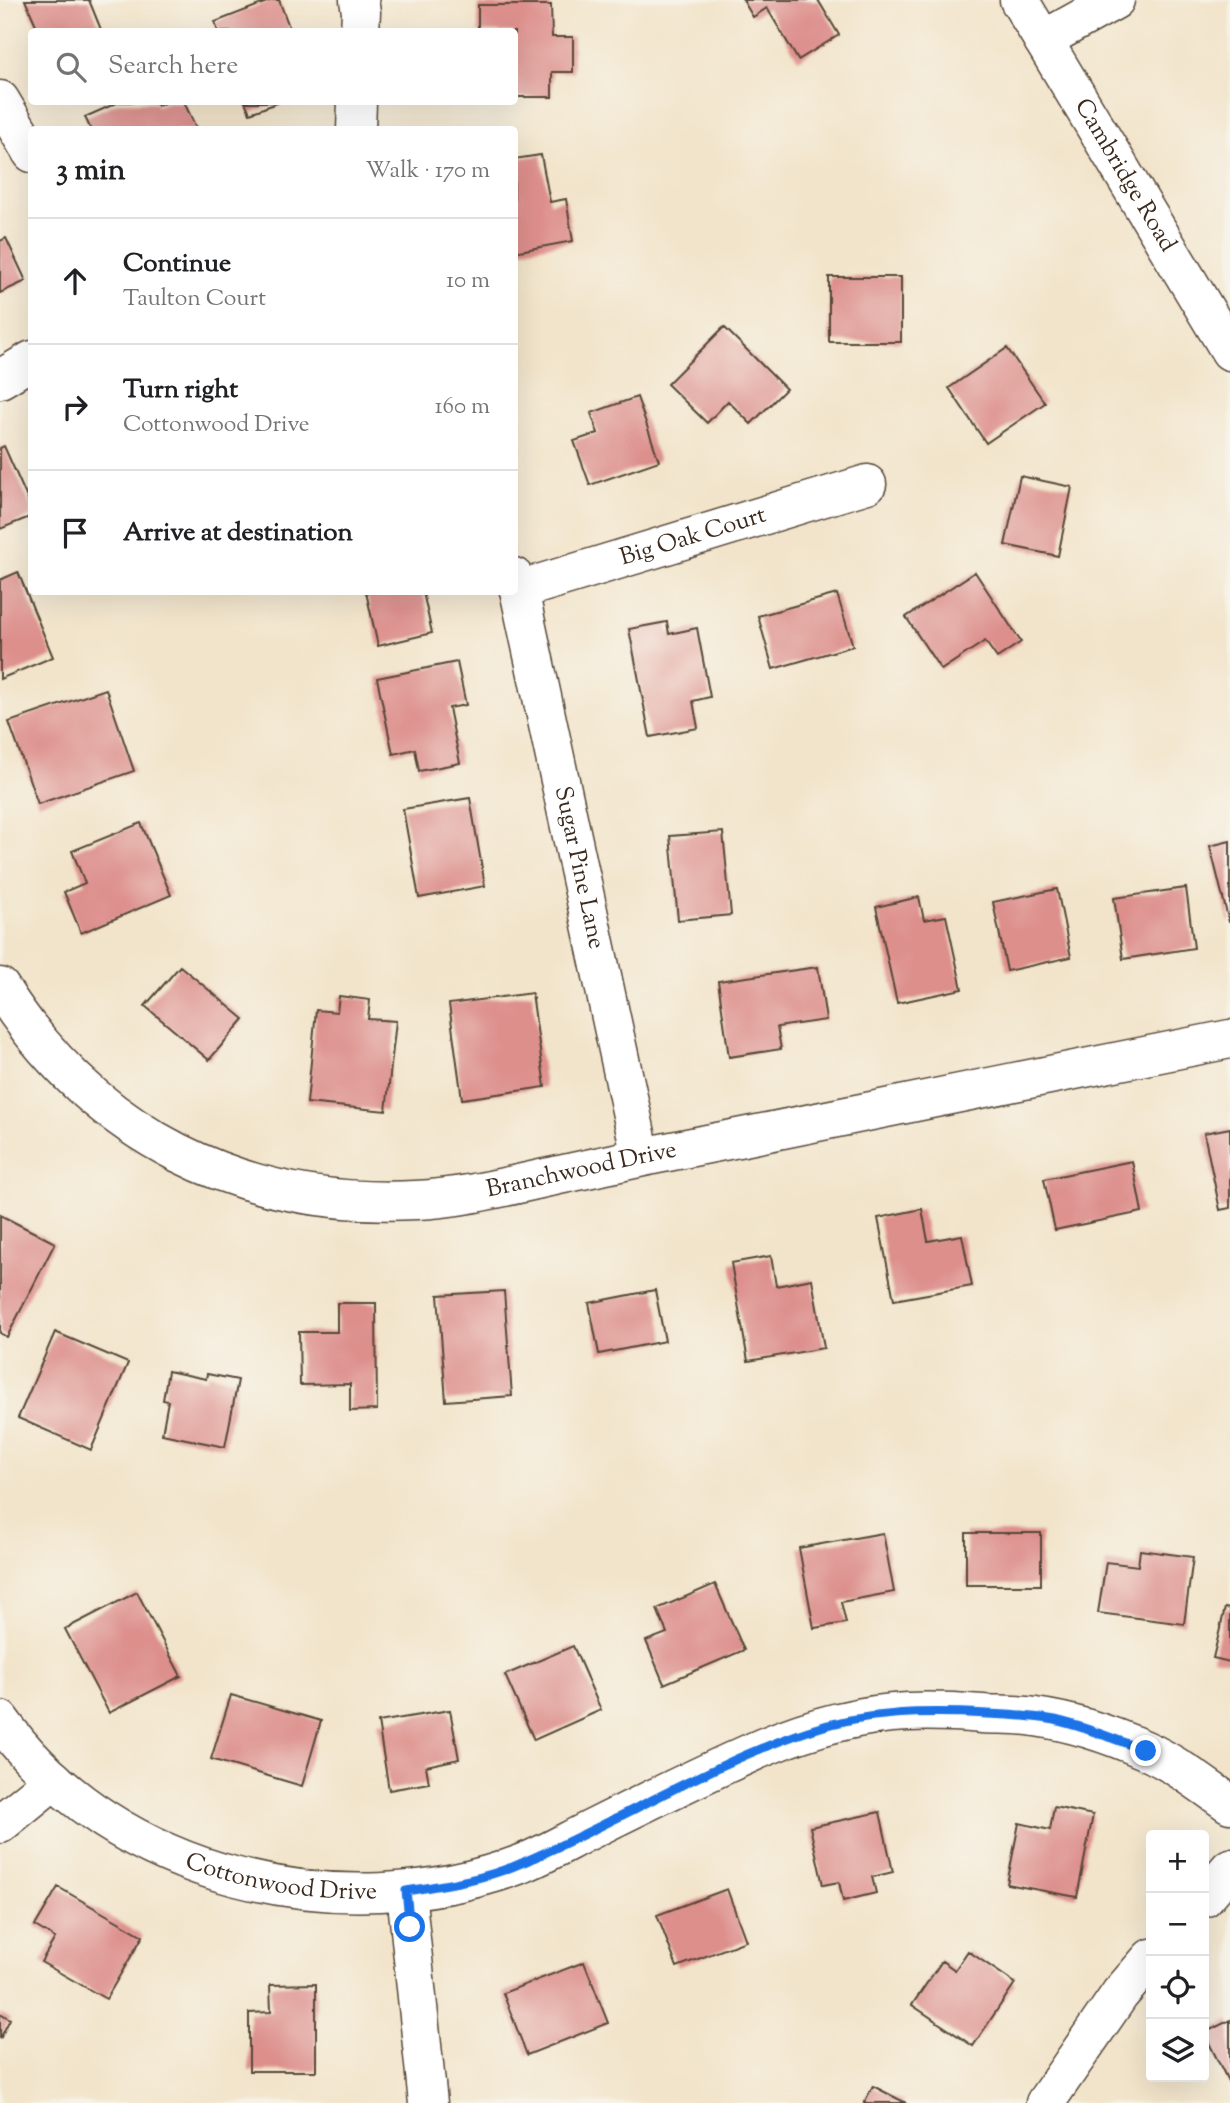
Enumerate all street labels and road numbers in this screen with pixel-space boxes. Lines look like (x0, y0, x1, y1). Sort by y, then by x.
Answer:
street label: Cambridge Road (1065, 92, 1184, 259)
street label: Big Oak Court (616, 499, 770, 575)
street label: Sugar Pine Lane (545, 783, 613, 952)
street label: Branchwood Drive (483, 1133, 680, 1207)
street label: Cottonwood Drive (180, 1845, 378, 1910)

